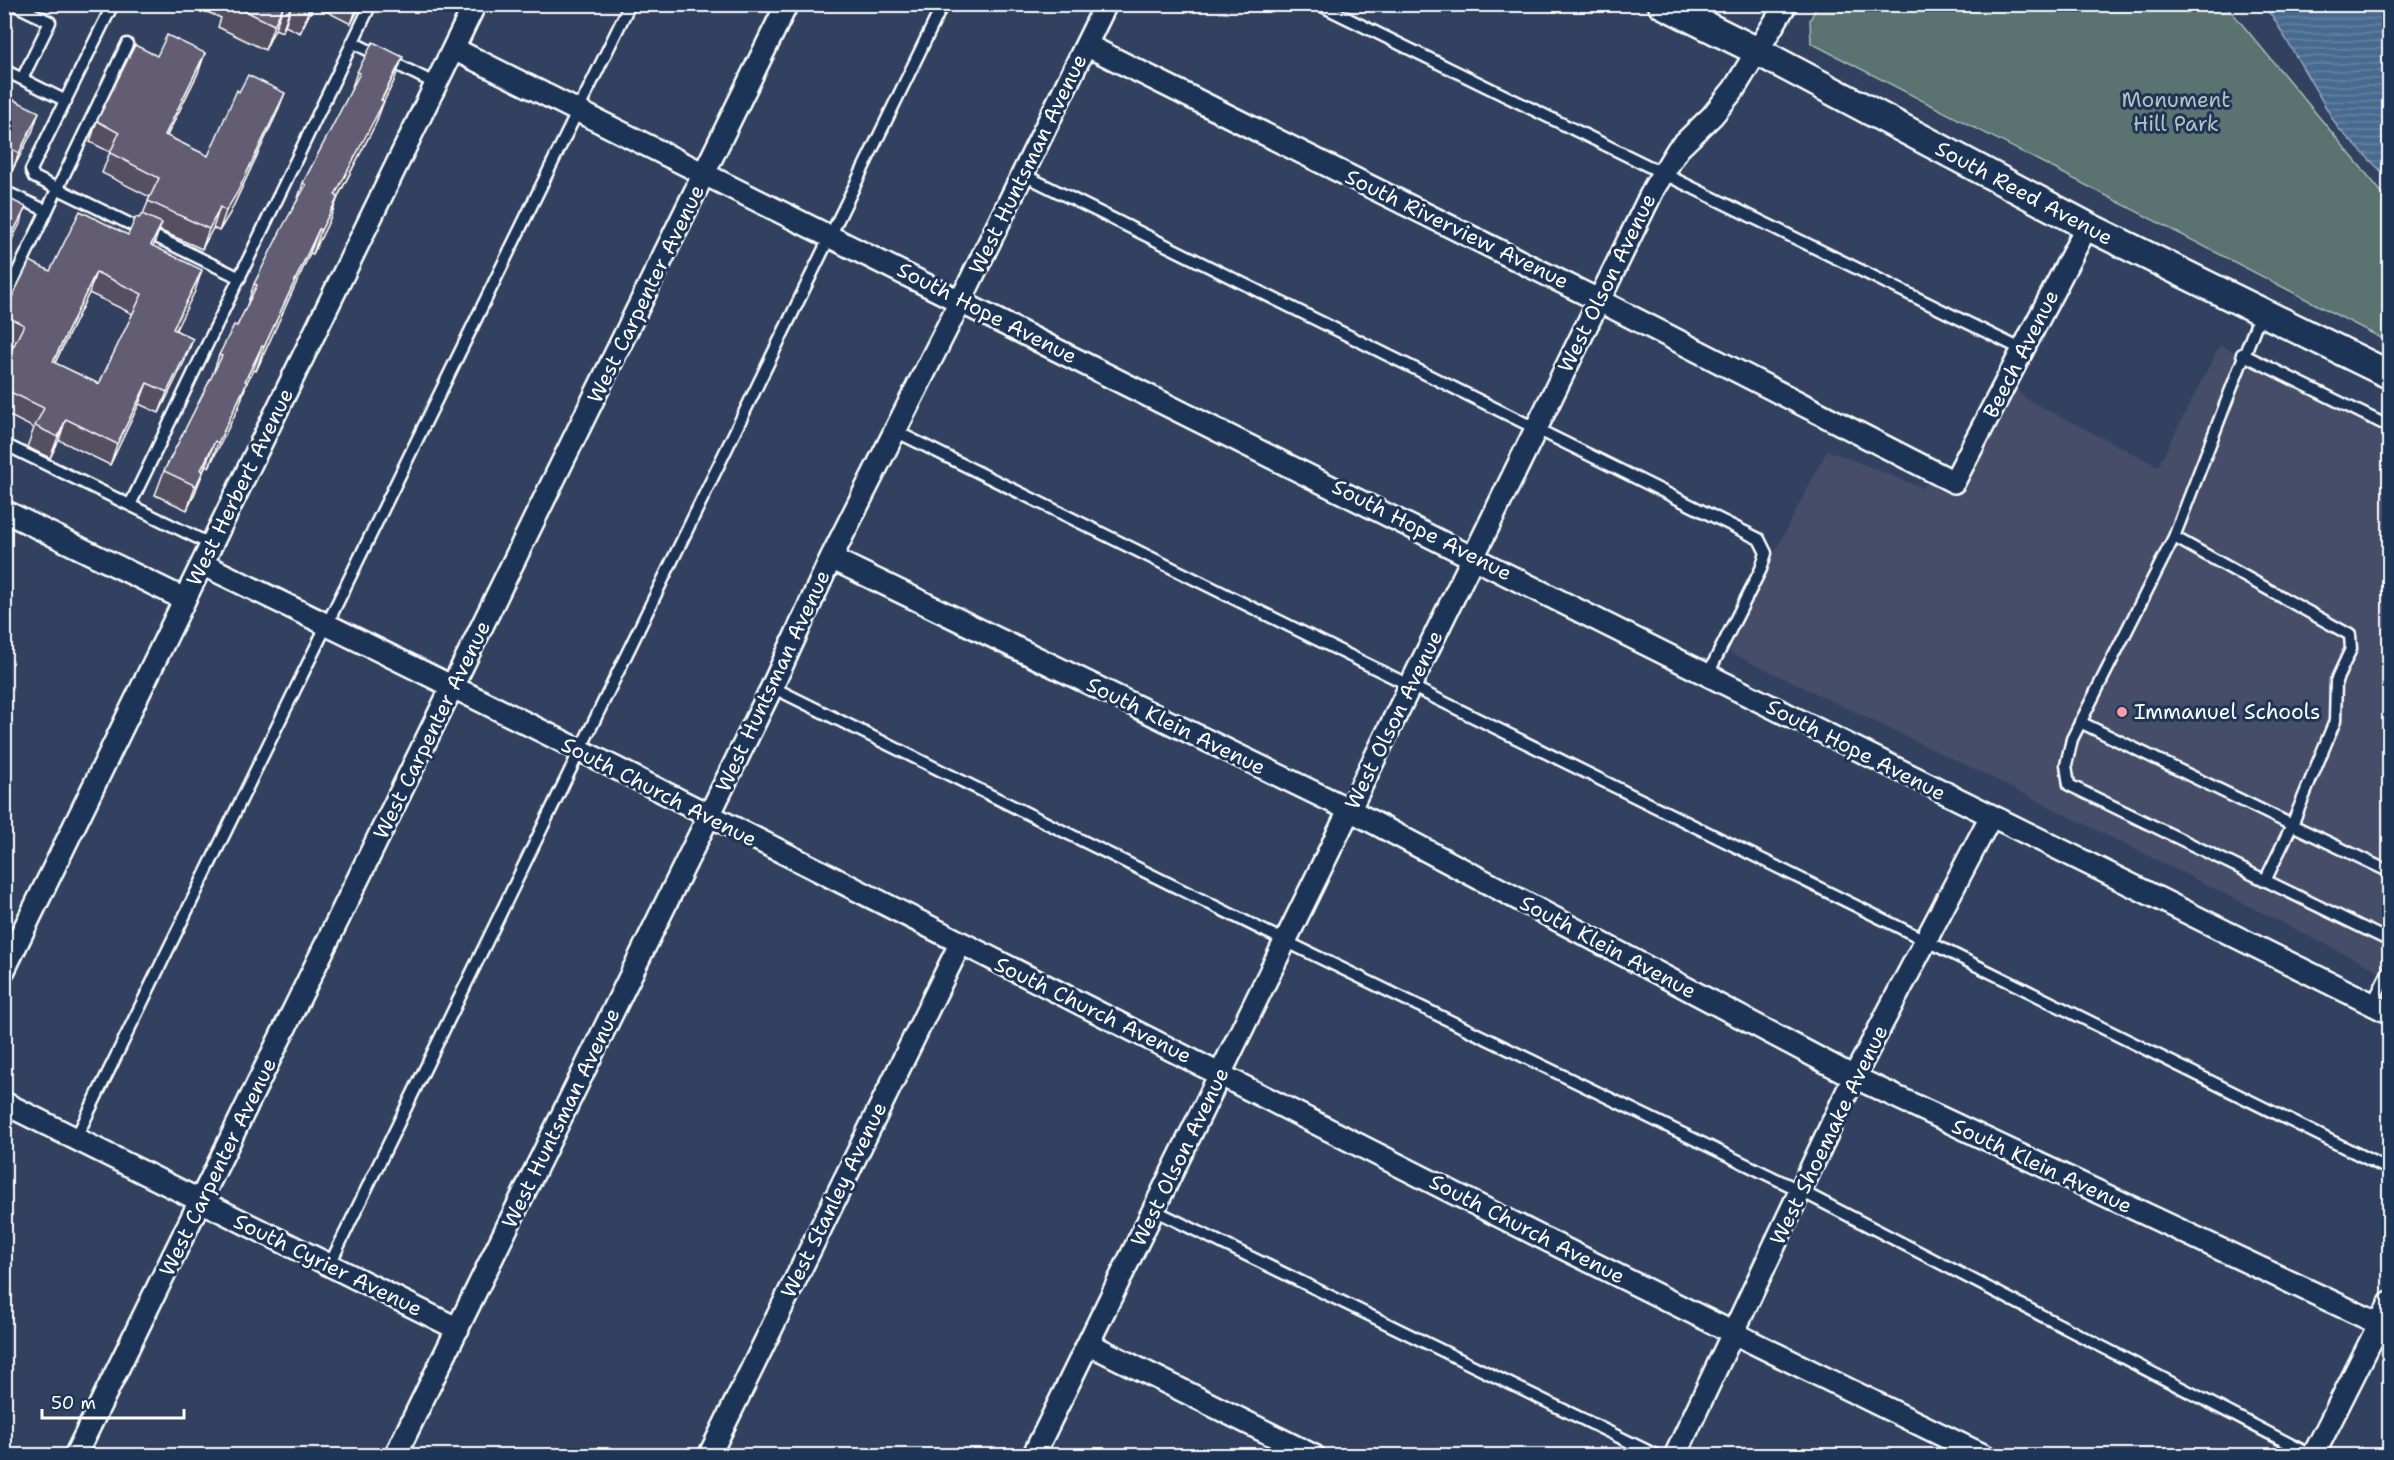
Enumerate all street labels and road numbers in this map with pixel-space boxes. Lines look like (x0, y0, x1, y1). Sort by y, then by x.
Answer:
street label: West Huntsman Avenue (962, 49, 1094, 279)
street label: South Reed Avenue (1930, 134, 2118, 252)
street label: South Riverview Avenue (1341, 163, 1573, 295)
street label: West Carpenter Avenue (581, 180, 711, 408)
street label: West Olson Avenue (1551, 189, 1663, 377)
street label: South Hope Avenue (892, 256, 1082, 370)
street label: Beech Avenue (1977, 285, 2065, 423)
street label: West Herbert Avenue (180, 383, 300, 591)
street label: South Hope Avenue (1327, 473, 1517, 587)
street label: West Huntsman Avenue (709, 566, 837, 796)
street label: West Carpenter Avenue (367, 616, 497, 844)
street label: West Olson Avenue (1338, 626, 1450, 814)
street label: South Klein Avenue (1082, 670, 1270, 782)
street label: South Hope Avenue (1761, 693, 1951, 807)
street label: South Church Avenue (556, 731, 762, 853)
street label: South Klein Avenue (1515, 889, 1701, 1005)
street label: South Church Avenue (990, 950, 1196, 1070)
street label: West Huntsman Avenue (495, 1003, 627, 1233)
street label: West Shoemake Avenue (1763, 1020, 1895, 1250)
street label: West Carpenter Avenue (153, 1053, 283, 1281)
street label: West Olson Avenue (1124, 1063, 1236, 1251)
street label: West Stanley Avenue (774, 1097, 894, 1303)
street label: South Klein Avenue (1947, 1112, 2137, 1220)
street label: South Church Avenue (1424, 1168, 1630, 1290)
street label: South Cyrier Avenue (229, 1207, 427, 1323)

